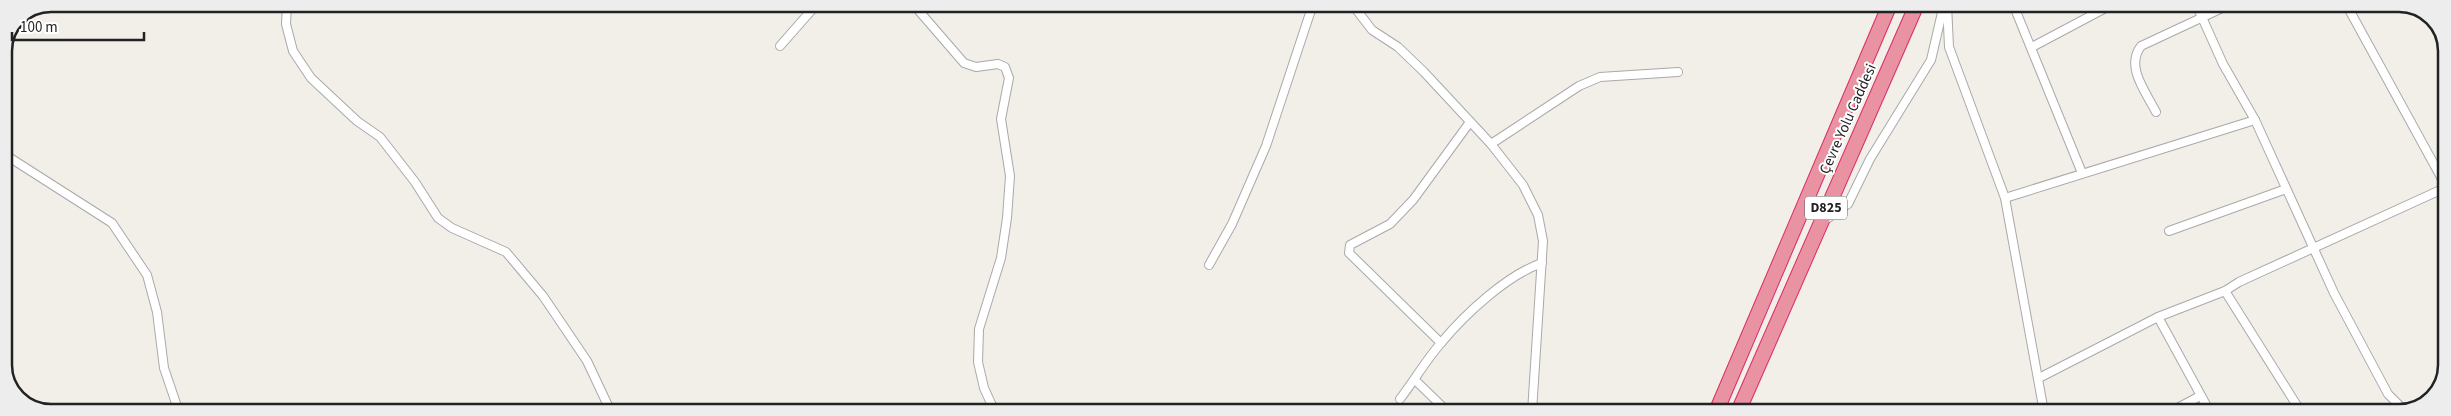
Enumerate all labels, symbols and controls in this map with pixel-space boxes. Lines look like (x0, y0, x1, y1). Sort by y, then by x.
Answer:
scale bar (12, 10, 145, 42)
text: 100 m (20, 17, 58, 38)
street label: Çevre Yolu Caddesi (1814, 61, 1882, 177)
road number: D825 (1805, 197, 1847, 220)

